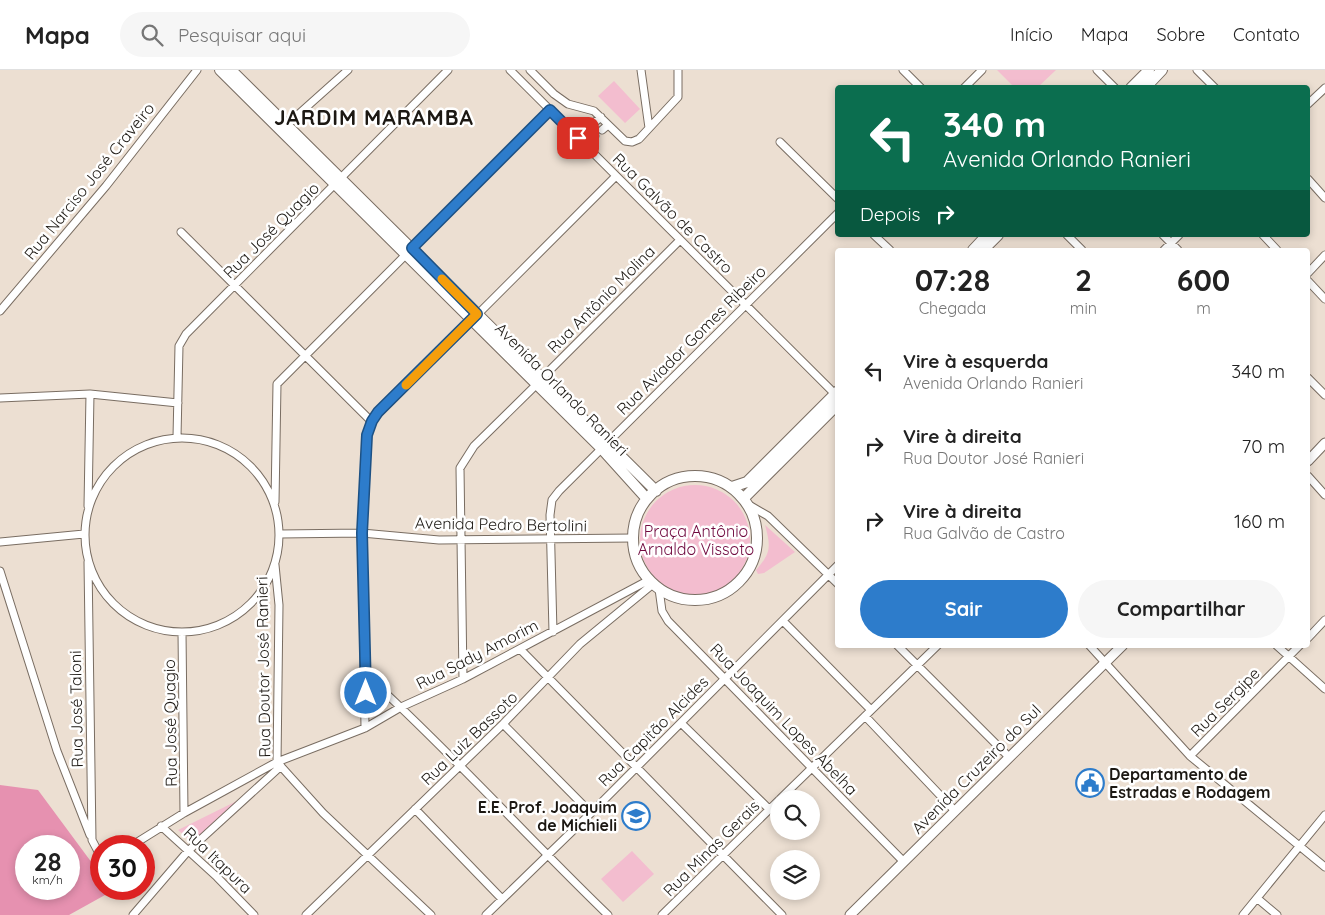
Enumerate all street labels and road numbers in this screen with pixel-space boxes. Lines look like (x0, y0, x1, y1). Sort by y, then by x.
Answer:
street label: Rua Narciso José Craveiro (20, 99, 158, 263)
street label: Rua Galvão de Castro (609, 149, 737, 277)
street label: Rua José Quagio (219, 178, 323, 282)
street label: Rua Antônio Molina (543, 241, 659, 357)
street label: Rua Aviador Gomes Ribeiro (612, 261, 770, 419)
street label: Avenida Orlando Ranieri (491, 318, 633, 460)
street label: Avenida Pedro Bertolini (415, 512, 587, 536)
street label: Rua Doutor José Ranieri (251, 576, 275, 758)
street label: Rua Sady Amorim (413, 615, 541, 693)
street label: Rua Joaquim Lopes Abelha (706, 639, 862, 799)
street label: Rua José Taloni (65, 650, 87, 768)
street label: Rua José Quagio (159, 659, 181, 787)
street label: Rua Sergipe (1186, 663, 1264, 741)
street label: Rua Capitão Alcides (594, 672, 712, 790)
street label: Rua Luiz Bassoto (417, 687, 521, 789)
street label: Avenida Cruzeiro do Sul (907, 700, 1045, 838)
street label: Rua Minas Gerais (659, 796, 763, 900)
street label: Rua Itapura (180, 822, 256, 898)

